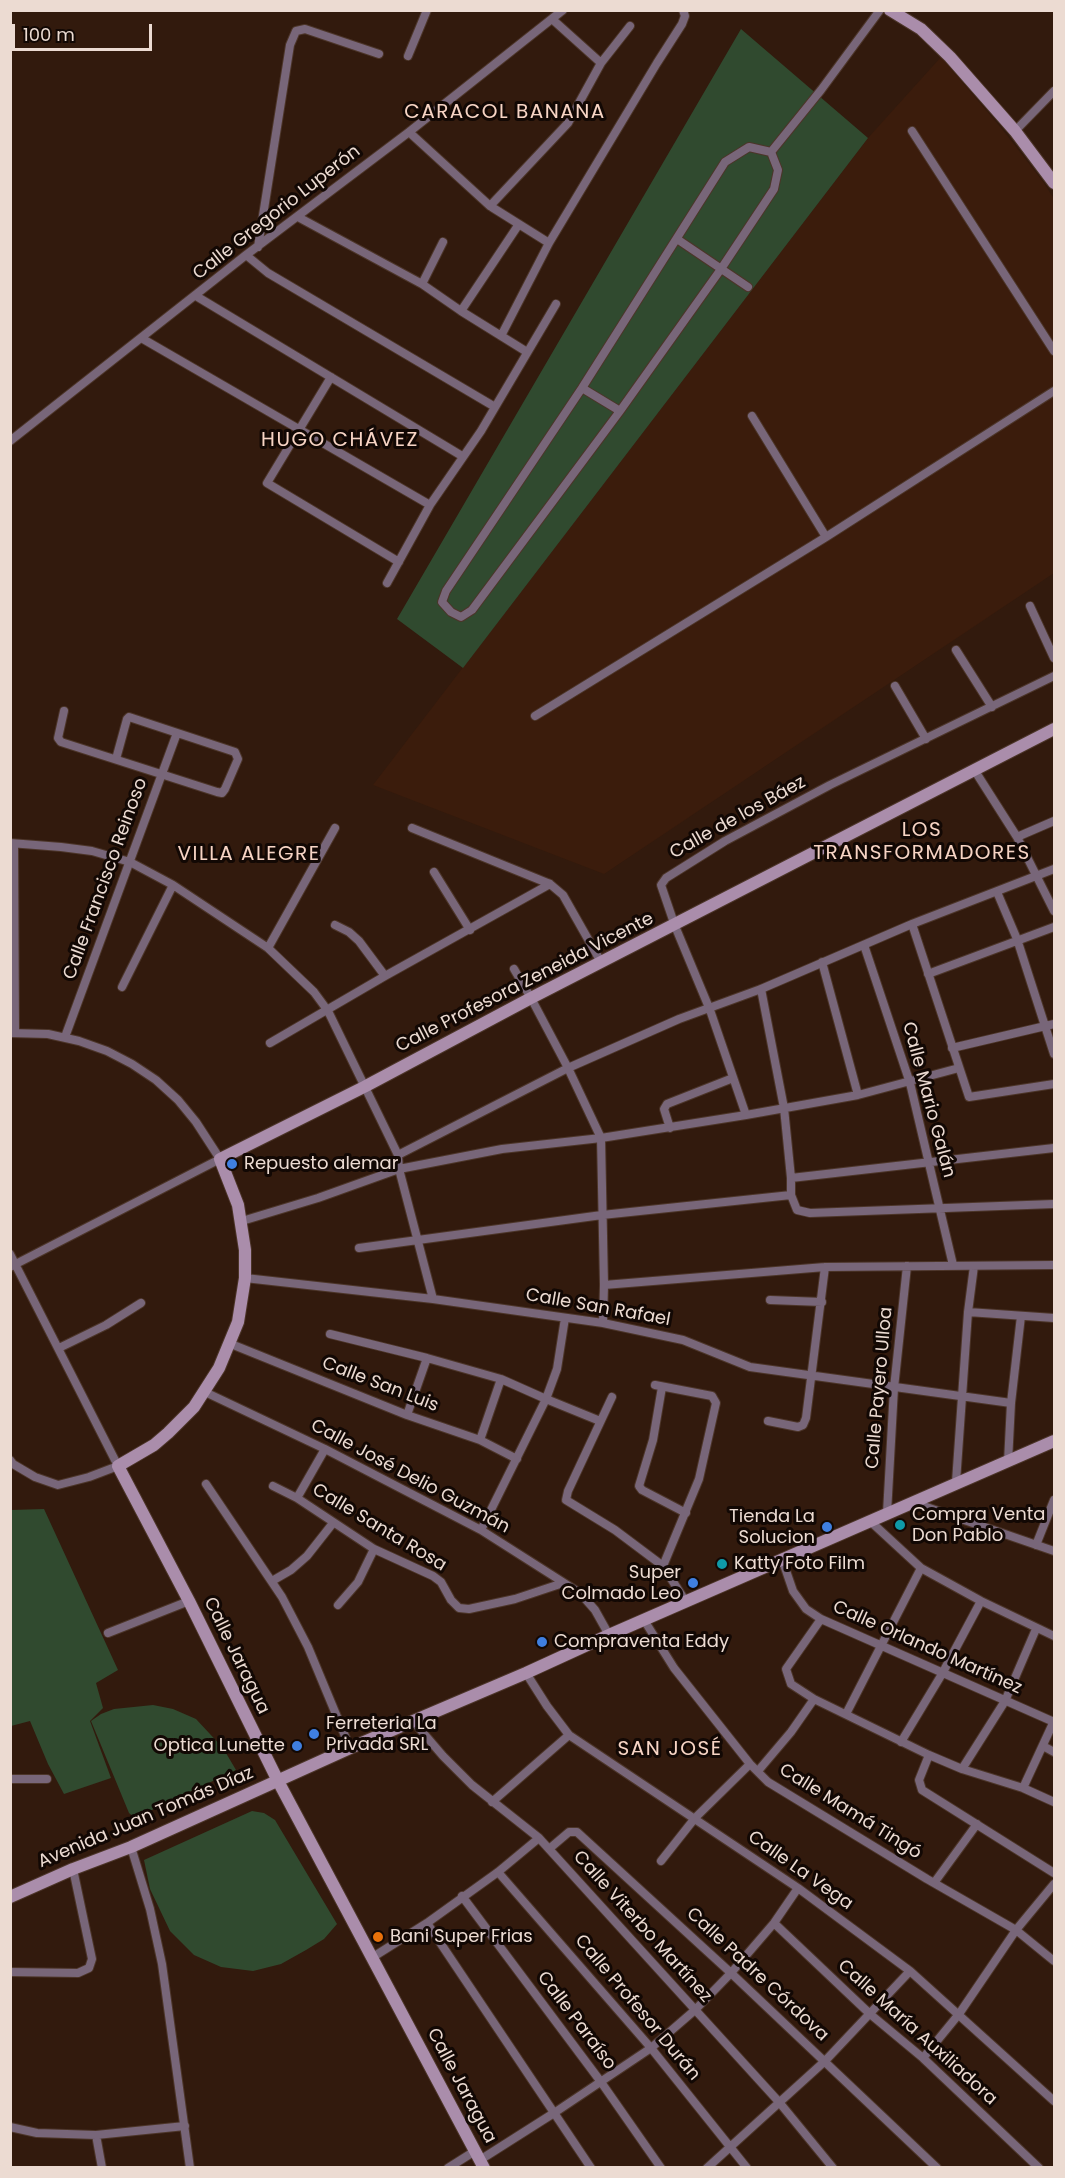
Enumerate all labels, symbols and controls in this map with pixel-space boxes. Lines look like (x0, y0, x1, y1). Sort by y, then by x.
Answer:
scale bar (15, 12, 154, 50)
text: 100 m (23, 22, 75, 47)
district label: CARACOL BANANA (404, 101, 606, 125)
street label: Calle Gregorio Luperón (189, 141, 365, 285)
district label: HUGO CHÁVEZ (261, 429, 419, 453)
street label: Calle de los Báez (666, 772, 810, 864)
street label: Calle Francisco Reinoso (59, 775, 153, 983)
district label: LOS TRANSFORMADORES (813, 819, 1031, 866)
district label: VILLA ALEGRE (178, 843, 320, 867)
street label: Calle Profesora Zeneida Vicente (393, 908, 657, 1058)
street label: Calle Mario Galán (897, 1020, 959, 1180)
place label: Repuesto alemar (244, 1153, 398, 1175)
marker: Repuesto alemar (225, 1157, 239, 1171)
street label: Calle San Rafael (524, 1285, 672, 1331)
street label: Calle Payero Ulloa (862, 1306, 898, 1470)
street label: Calle San Luis (319, 1353, 441, 1417)
street label: Calle José Delio Guzmán (307, 1415, 513, 1539)
street label: Calle Santa Rosa (308, 1479, 450, 1577)
place label: Compra Venta Don Pablo (912, 1504, 1045, 1546)
place label: Tienda La Solucion (729, 1506, 815, 1549)
marker: Compra Venta Don Pablo (893, 1518, 907, 1532)
marker: Tienda La Solucion (820, 1520, 834, 1534)
place label: Katty Foto Film (734, 1553, 865, 1575)
marker: Katty Foto Film (715, 1557, 729, 1571)
place label: Super Colmado Leo (561, 1562, 681, 1604)
marker: Super Colmado Leo (686, 1576, 700, 1590)
street label: Calle Jaragua (198, 1594, 274, 1718)
street label: Calle Orlando Martínez (829, 1597, 1025, 1699)
place label: Compraventa Eddy (554, 1631, 729, 1653)
marker: Compraventa Eddy (535, 1635, 549, 1649)
place label: Ferreteria La Privada SRL (326, 1713, 437, 1756)
marker: Ferreteria La Privada SRL (307, 1727, 321, 1741)
place label: Optica Lunette (154, 1735, 285, 1757)
district label: SAN JOSÉ (618, 1738, 722, 1762)
marker: Optica Lunette (290, 1739, 304, 1753)
street label: Calle Mamá Tingó (775, 1760, 925, 1864)
street label: Avenida Juan Tomás Díaz (35, 1763, 257, 1873)
street label: Calle La Vega (743, 1827, 857, 1915)
street label: Calle Viterbo Martínez (568, 1847, 716, 2007)
street label: Calle Padre Córdova (681, 1904, 833, 2046)
place label: Bani Super Frias (390, 1926, 533, 1948)
marker: Bani Super Frias (371, 1930, 385, 1944)
street label: Calle Profesor Durán (570, 1931, 704, 2085)
street label: Calle María Auxiliadora (833, 1956, 1001, 2110)
street label: Calle Paraíso (532, 1967, 620, 2075)
street label: Calle Jaragua (422, 2025, 500, 2147)

